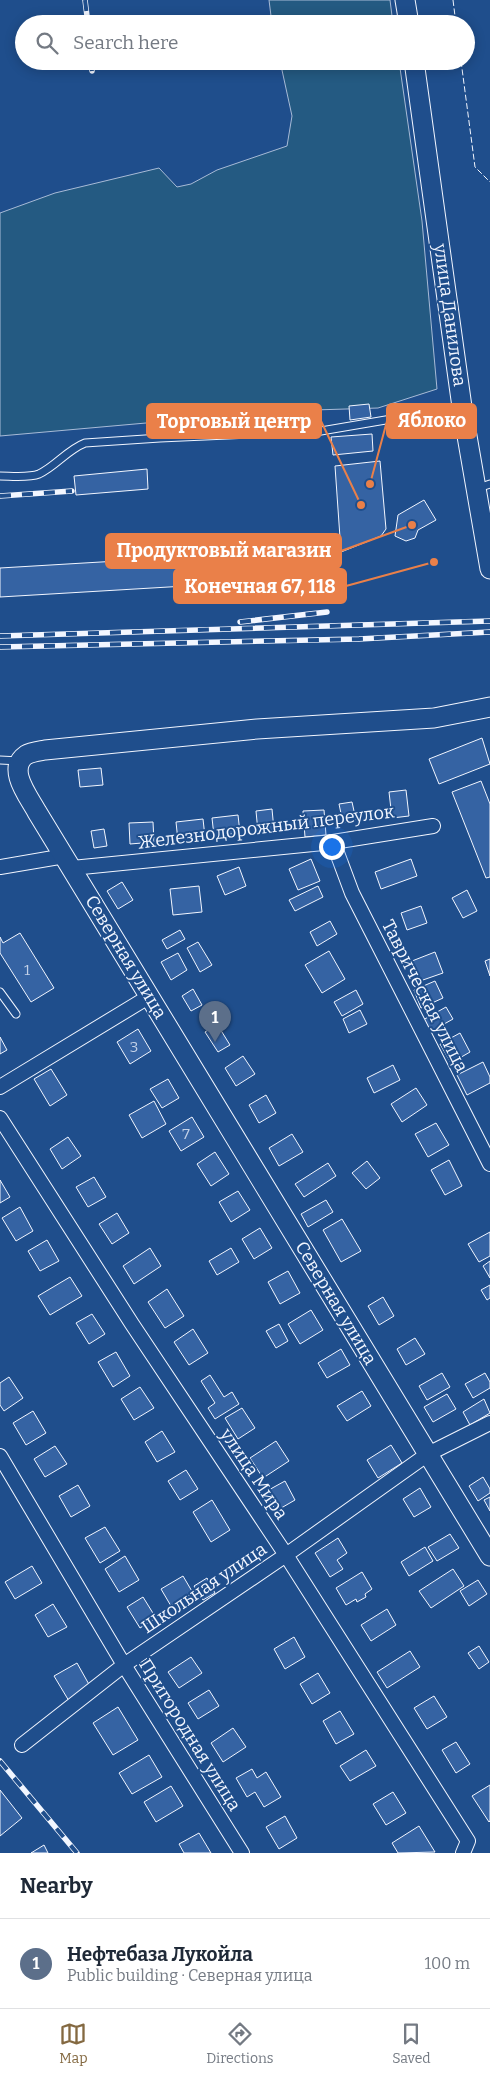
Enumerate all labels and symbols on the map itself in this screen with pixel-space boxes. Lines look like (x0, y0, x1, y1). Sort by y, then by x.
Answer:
street label: улица Данилова (429, 241, 471, 388)
callout: Торговый центр (147, 404, 321, 438)
callout: Яблоко (387, 404, 476, 438)
text: Яблоко (398, 409, 466, 432)
text: Торговый центр (157, 410, 311, 433)
callout: Продуктовый магазин (106, 534, 341, 568)
text: Продуктовый магазин (117, 539, 332, 562)
callout: Конечная 67, 118 (174, 569, 346, 603)
text: Конечная 67, 118 (184, 575, 336, 598)
street label: Железнодорожный переулок (136, 800, 396, 854)
your location (319, 834, 345, 860)
street label: Северная улица (80, 891, 172, 1023)
street label: Таврическая улица (377, 916, 473, 1076)
house number: 1 (24, 961, 30, 979)
pin: 1 (199, 1001, 231, 1042)
house number: 3 (130, 1038, 138, 1056)
house number: 7 (182, 1125, 190, 1143)
street label: Северная улица (290, 1237, 382, 1369)
street label: улица Мира (215, 1423, 293, 1524)
street label: Школьная улица (137, 1538, 271, 1638)
street label: Пригородная улица (134, 1655, 246, 1815)

